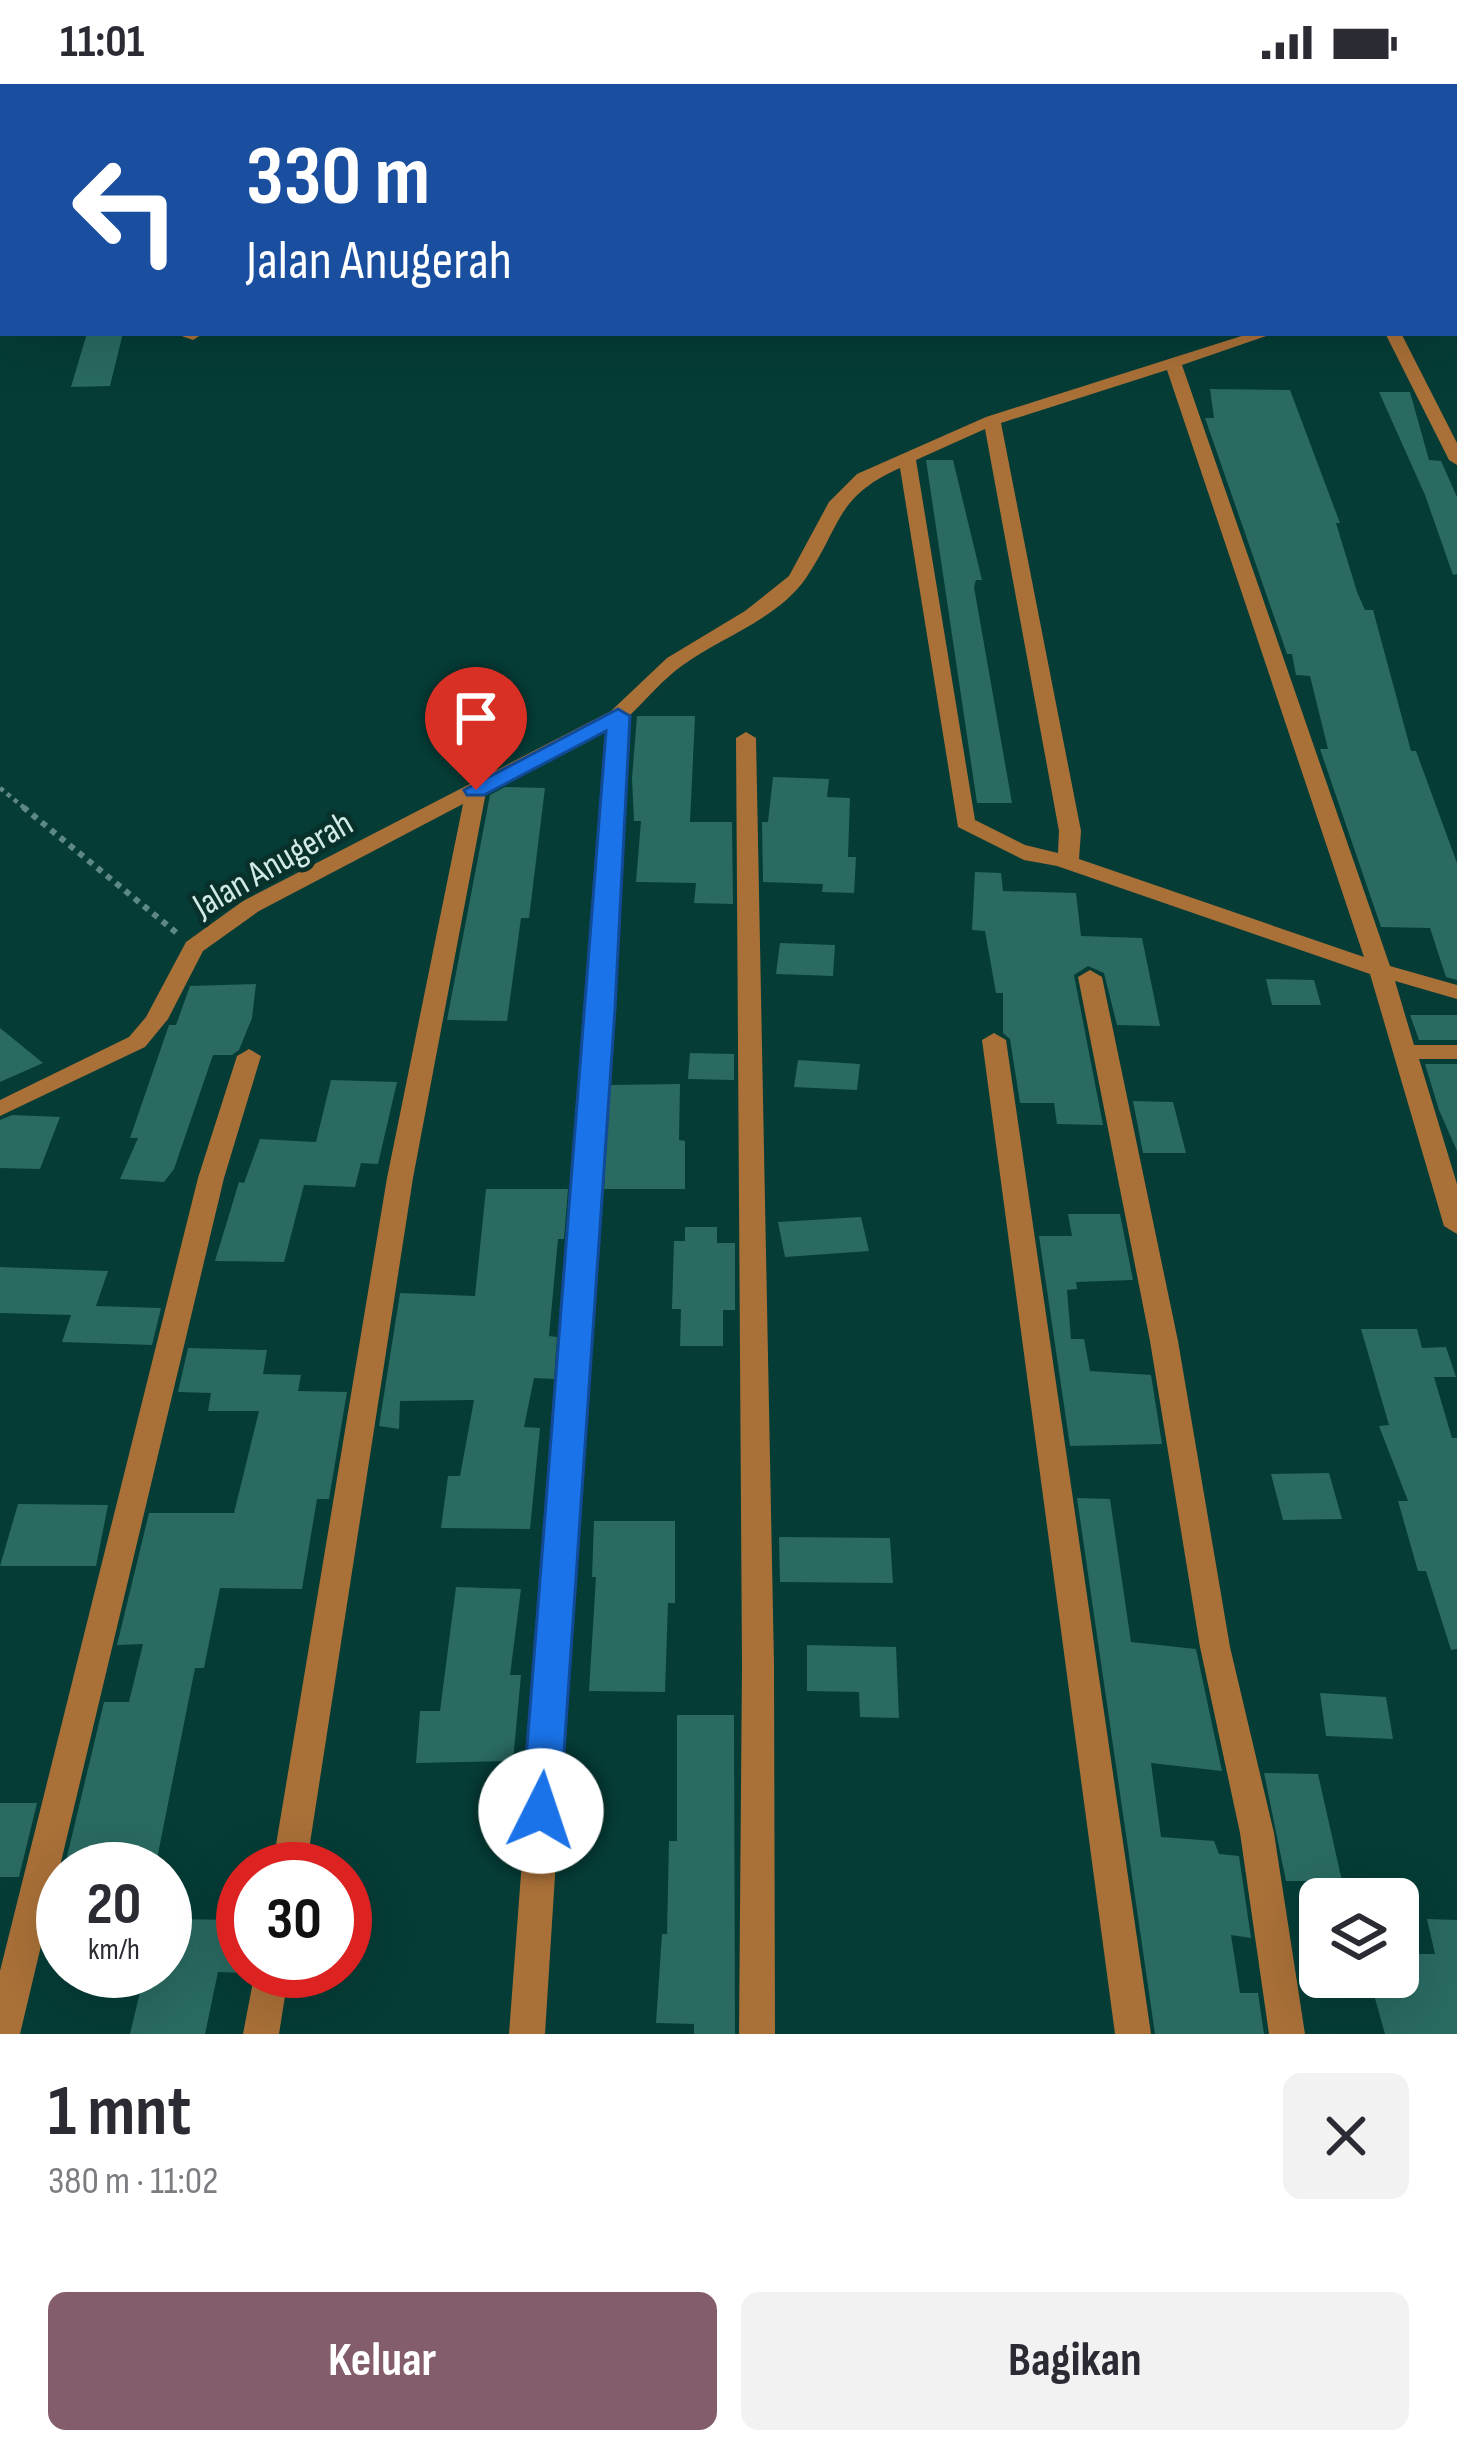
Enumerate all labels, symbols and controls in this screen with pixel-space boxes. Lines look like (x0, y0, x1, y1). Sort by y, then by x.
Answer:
text: 11:01 (60, 15, 144, 70)
text: 330 m (246, 127, 430, 228)
icon: left (48, 132, 204, 288)
text: Jalan Anugerah (246, 229, 512, 294)
pin (425, 667, 527, 790)
icon: arrive (443, 685, 509, 751)
street label: Jalan Anugerah (185, 802, 361, 929)
position arrow (478, 1748, 604, 1874)
speed limit sign: 30 (216, 1842, 372, 1998)
text: 20 (87, 1869, 141, 1941)
map controls (1299, 1878, 1419, 1998)
button: layers (1299, 1878, 1419, 1998)
text: km/h (88, 1932, 140, 1968)
text: 1 mnt (48, 2069, 191, 2156)
button: close (1283, 2073, 1409, 2199)
text: 380 m · 11:02 (48, 2158, 218, 2205)
button: Keluar (48, 2292, 717, 2430)
button: Bagikan (741, 2292, 1409, 2430)

